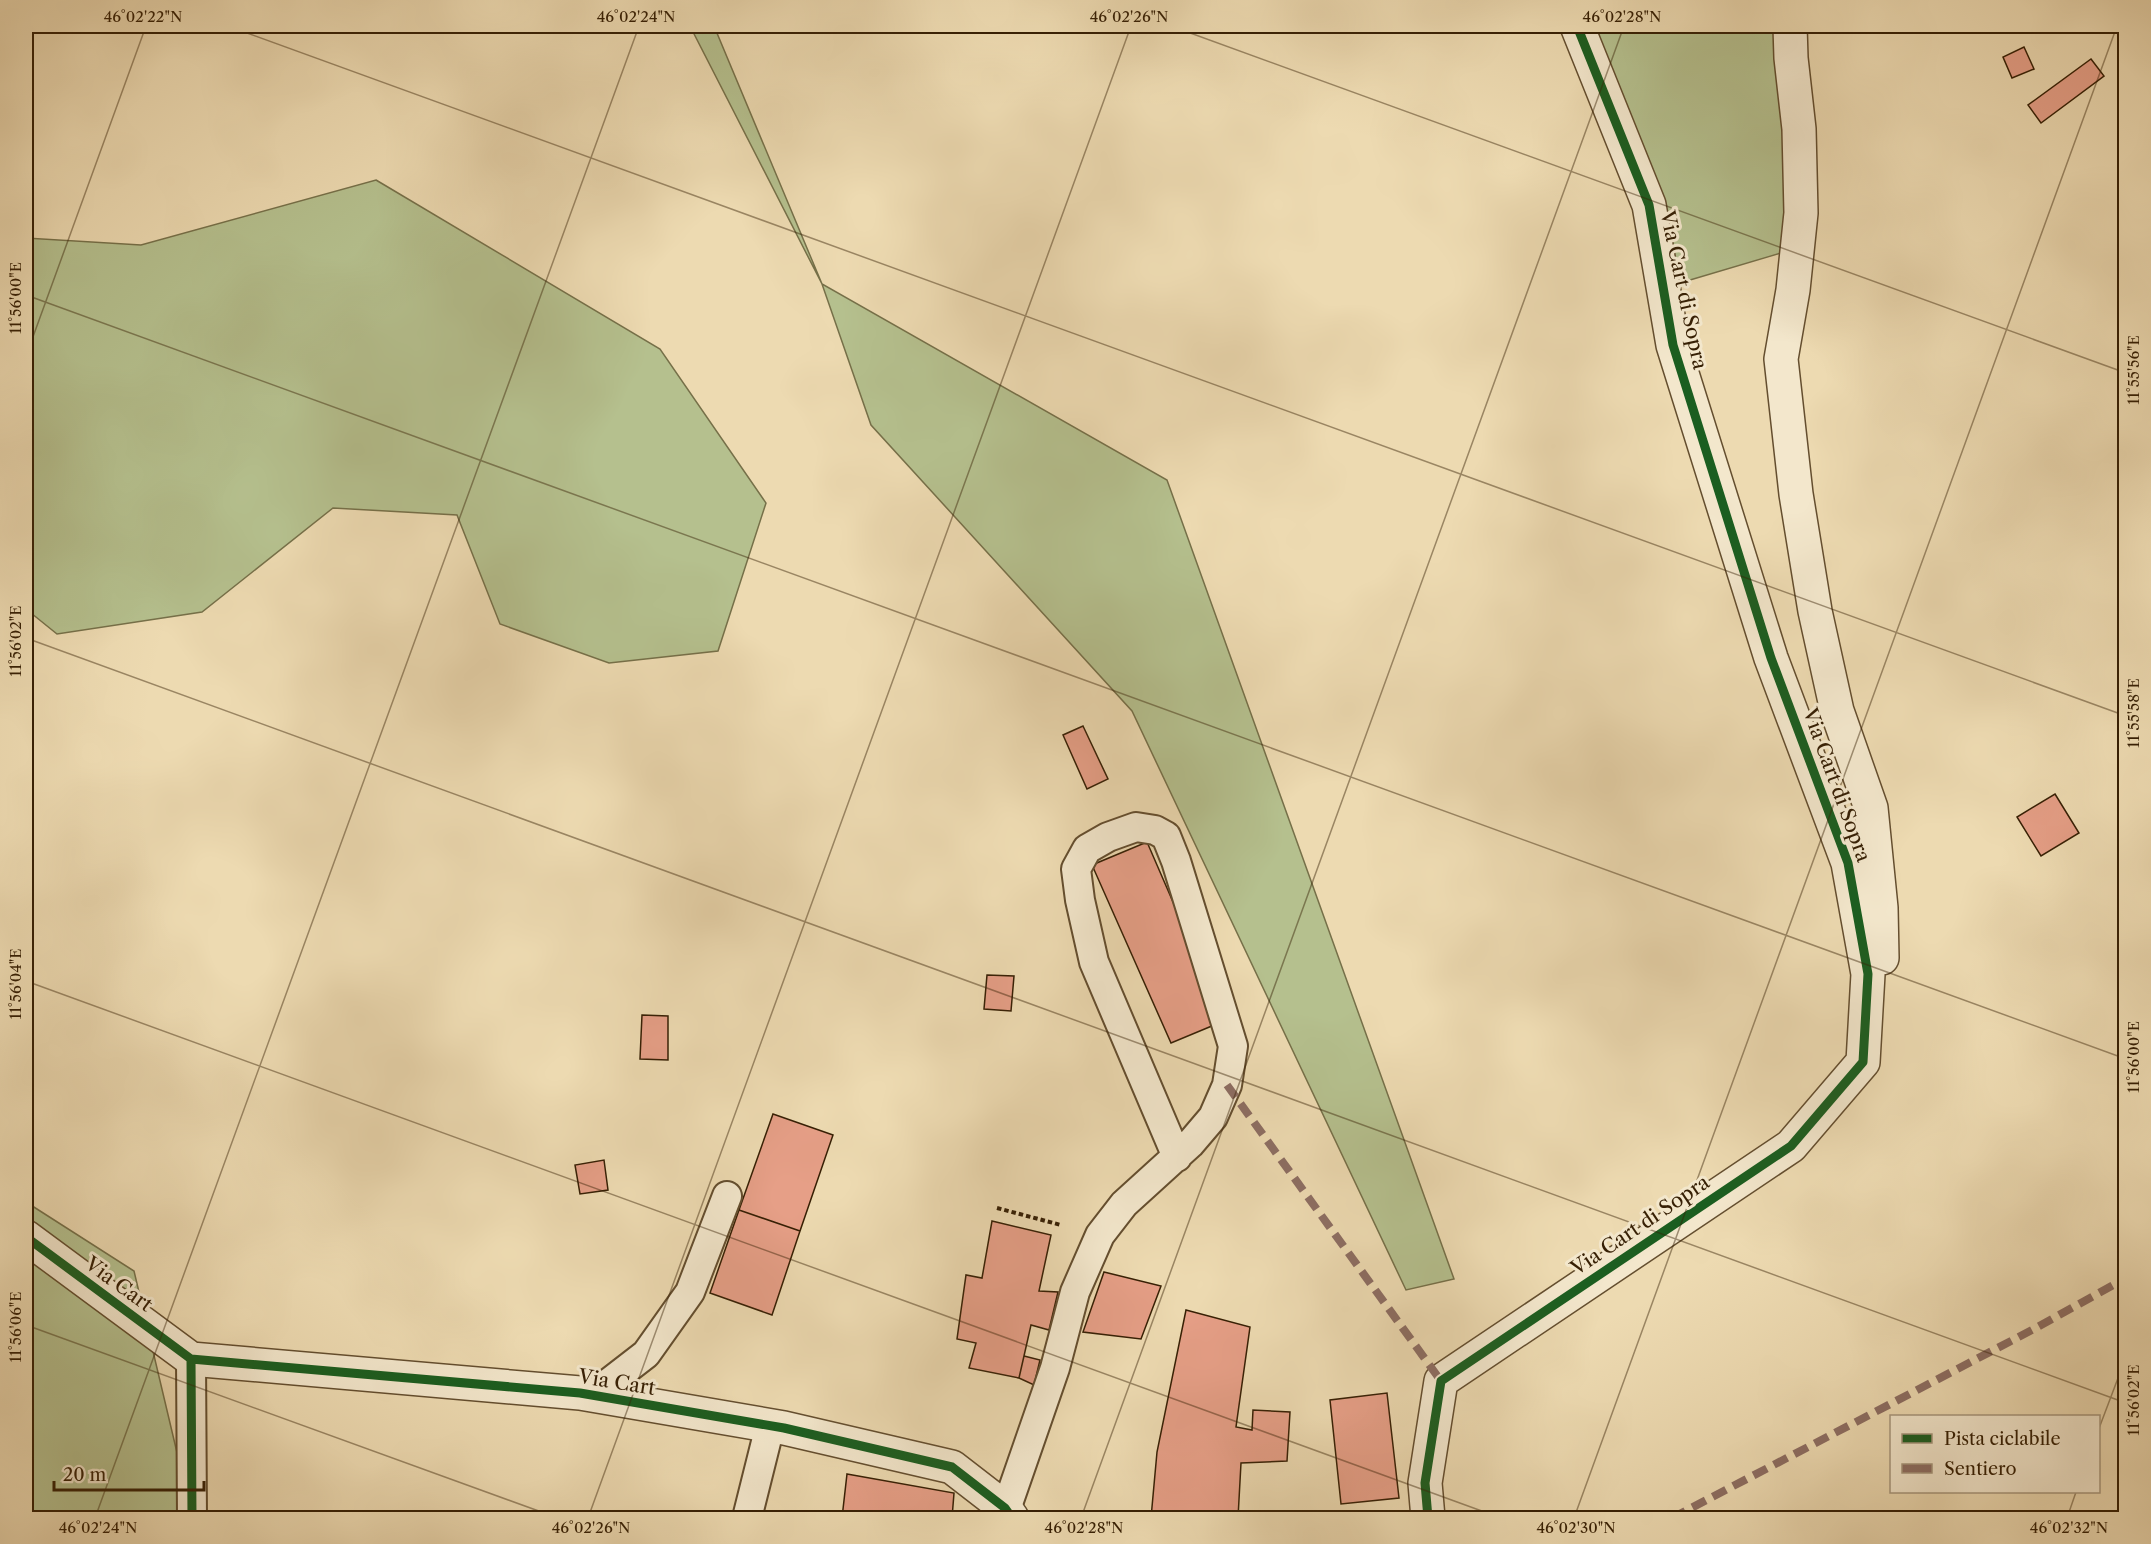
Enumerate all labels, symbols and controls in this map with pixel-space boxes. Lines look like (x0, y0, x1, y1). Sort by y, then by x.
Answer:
text: 46°02'22"N (104, 7, 182, 26)
text: 46°02'24"N (597, 7, 675, 26)
text: 46°02'26"N (1090, 7, 1168, 26)
text: 46°02'28"N (1583, 7, 1661, 26)
street label: Via Cart di Sopra (1655, 207, 1713, 372)
text: 11°56'00"E (6, 262, 25, 334)
text: 11°55'56"E (2124, 335, 2143, 405)
text: 11°56'02"E (6, 605, 25, 677)
text: 11°55'58"E (2124, 678, 2143, 748)
street label: Via Cart di Sopra (1798, 704, 1876, 866)
text: 11°56'04"E (6, 948, 25, 1020)
text: 11°56'00"E (2124, 1021, 2143, 1093)
street label: Via Cart di Sopra (1565, 1170, 1714, 1281)
street label: Via Cart (80, 1251, 157, 1317)
text: 11°56'06"E (6, 1291, 25, 1363)
street label: Via Cart (576, 1364, 657, 1400)
text: 11°56'02"E (2124, 1364, 2143, 1436)
legend (1890, 1415, 2100, 1493)
text: Pista ciclabile (1944, 1428, 2061, 1450)
scale bar (54, 1454, 204, 1492)
text: Sentiero (1944, 1458, 2016, 1480)
text: 20 m (63, 1464, 107, 1486)
text: 46°02'24"N (59, 1518, 137, 1537)
text: 46°02'26"N (552, 1518, 630, 1537)
text: 46°02'28"N (1045, 1518, 1123, 1537)
text: 46°02'30"N (1536, 1518, 1616, 1537)
text: 46°02'32"N (2030, 1518, 2108, 1537)

